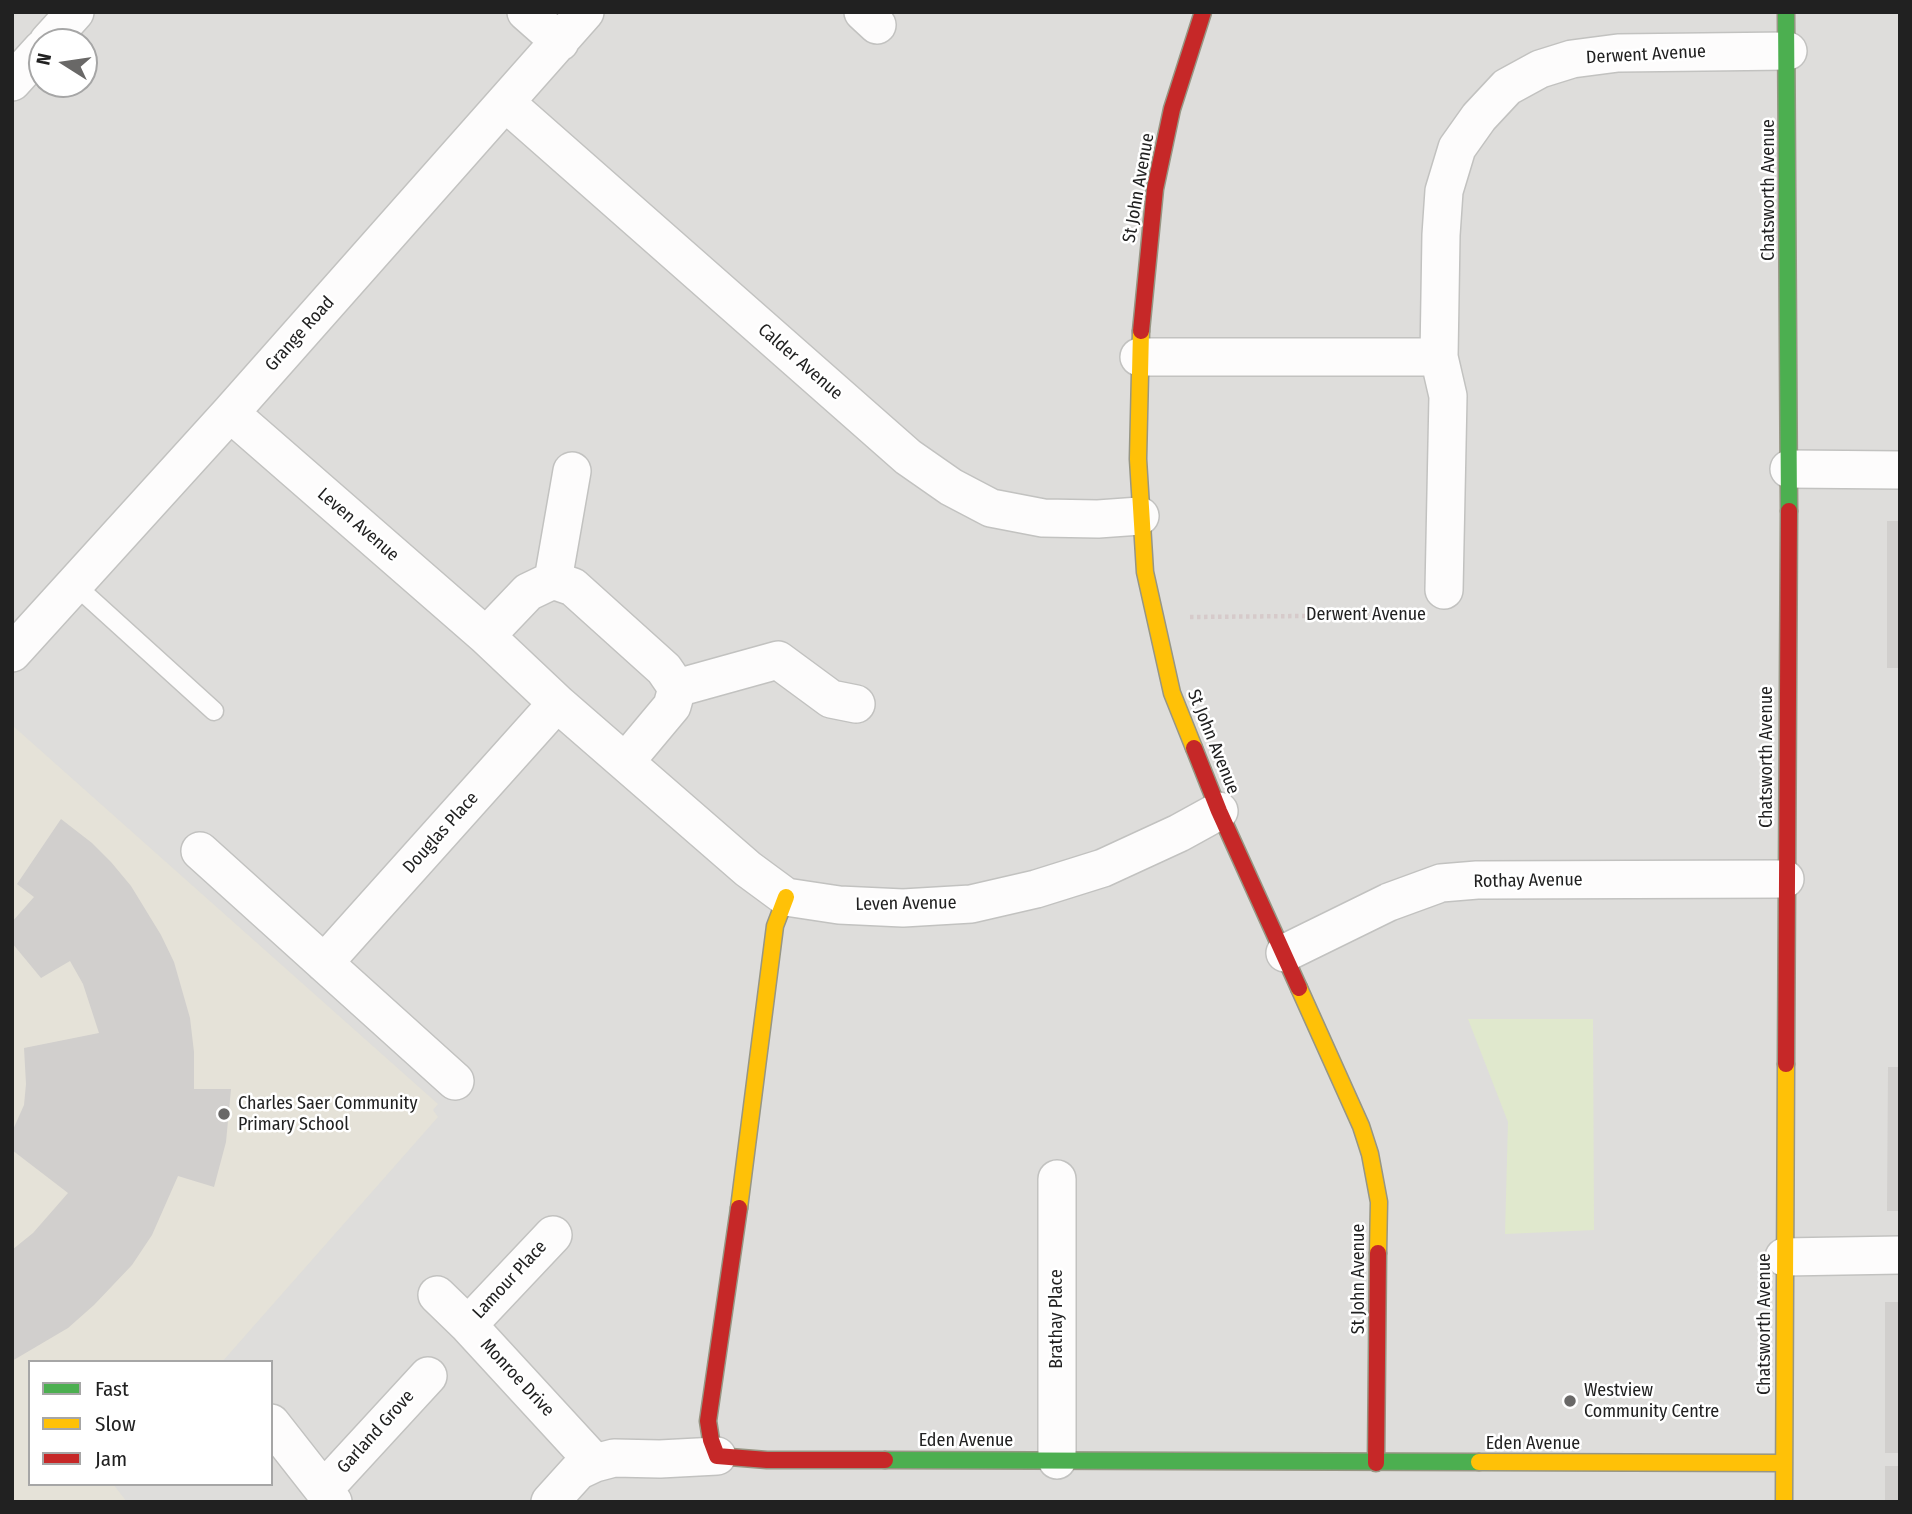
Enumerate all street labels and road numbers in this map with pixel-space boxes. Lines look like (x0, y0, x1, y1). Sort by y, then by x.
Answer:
street label: Derwent Avenue (1586, 41, 1706, 69)
street label: Chatsworth Avenue (1758, 119, 1780, 261)
street label: St John Avenue (1119, 132, 1159, 244)
street label: Grange Road (261, 292, 339, 376)
street label: Calder Avenue (753, 319, 847, 405)
street label: Leven Avenue (313, 484, 403, 566)
street label: Derwent Avenue (1306, 604, 1426, 626)
street label: Chatsworth Avenue (1756, 686, 1778, 828)
street label: St John Avenue (1182, 687, 1244, 797)
street label: Douglas Place (399, 788, 483, 878)
street label: Rothay Avenue (1473, 869, 1583, 893)
street label: Leven Avenue (855, 892, 957, 916)
street label: St John Avenue (1348, 1224, 1370, 1334)
street label: Lamour Place (468, 1236, 552, 1324)
street label: Chatsworth Avenue (1754, 1253, 1776, 1395)
street label: Brathay Place (1046, 1269, 1068, 1369)
street label: Monroe Drive (476, 1335, 558, 1421)
street label: Garland Grove (333, 1386, 419, 1478)
street label: Eden Avenue (919, 1430, 1013, 1452)
street label: Eden Avenue (1486, 1433, 1580, 1455)

